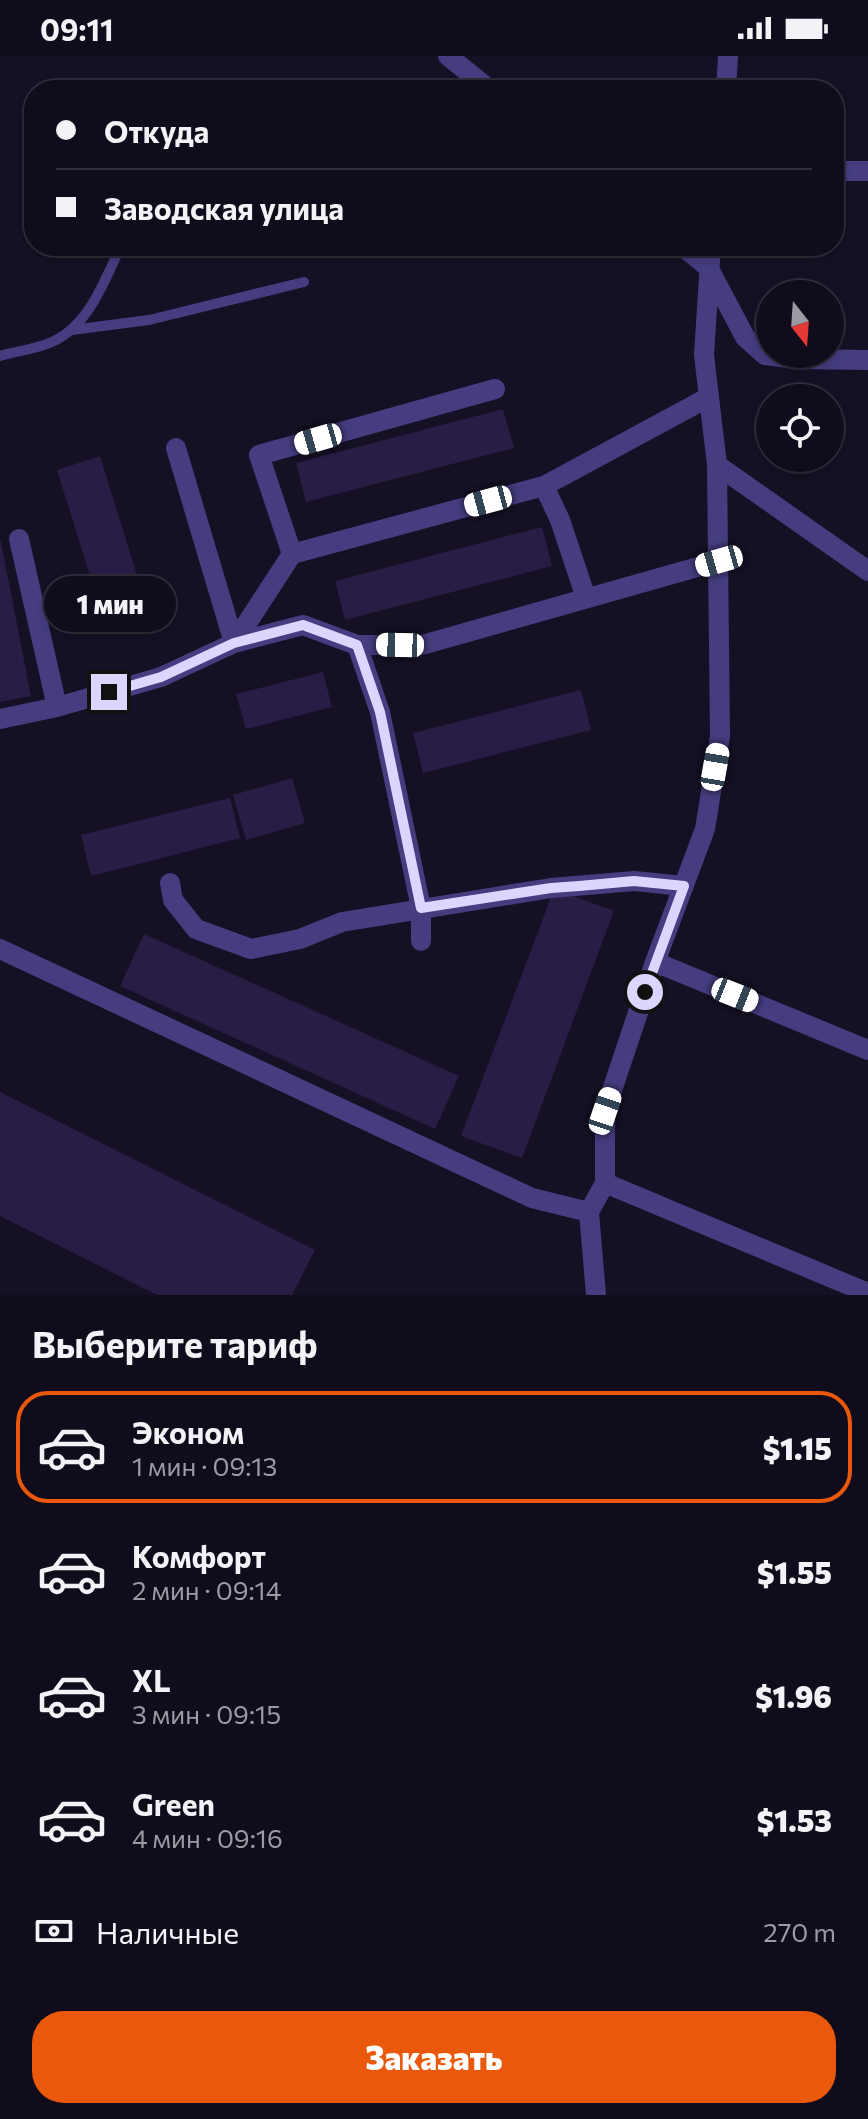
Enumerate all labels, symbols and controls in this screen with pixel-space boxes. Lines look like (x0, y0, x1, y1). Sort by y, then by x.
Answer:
text: 09:11 (40, 10, 114, 47)
text: Откуда (104, 112, 209, 149)
text: Заводская улица (104, 189, 344, 226)
north arrow (756, 280, 844, 368)
map controls (756, 280, 844, 472)
button: locate (756, 384, 844, 472)
car (292, 421, 344, 457)
car (462, 483, 514, 519)
car (693, 543, 745, 579)
callout: 1 мин (43, 576, 175, 632)
text: 1 мин (76, 588, 144, 619)
car (376, 633, 424, 657)
route end (91, 674, 127, 710)
car (699, 741, 731, 793)
route start (627, 974, 663, 1010)
car (708, 975, 762, 1015)
car (586, 1084, 624, 1138)
text: Выберите тариф (32, 1321, 317, 1365)
icon: car (36, 1411, 108, 1483)
text: Эконом (132, 1413, 244, 1450)
text: $1.15 (763, 1429, 832, 1466)
text: 1 мин · 09:13 (132, 1450, 277, 1481)
icon: car (36, 1535, 108, 1607)
text: Комфорт (132, 1537, 266, 1574)
text: $1.55 (757, 1553, 832, 1590)
text: 2 мин · 09:14 (132, 1574, 281, 1605)
icon: car (36, 1659, 108, 1731)
text: XL (132, 1661, 171, 1698)
text: $1.96 (755, 1677, 832, 1714)
text: 3 мин · 09:15 (132, 1698, 281, 1729)
icon: car (36, 1783, 108, 1855)
text: Green (132, 1785, 215, 1822)
text: $1.53 (757, 1801, 832, 1838)
text: 4 мин · 09:16 (132, 1822, 283, 1853)
icon: cash (32, 1909, 76, 1953)
text: Наличные (96, 1913, 239, 1950)
text: 270 m (763, 1916, 836, 1947)
button: Заказать (32, 2011, 836, 2103)

